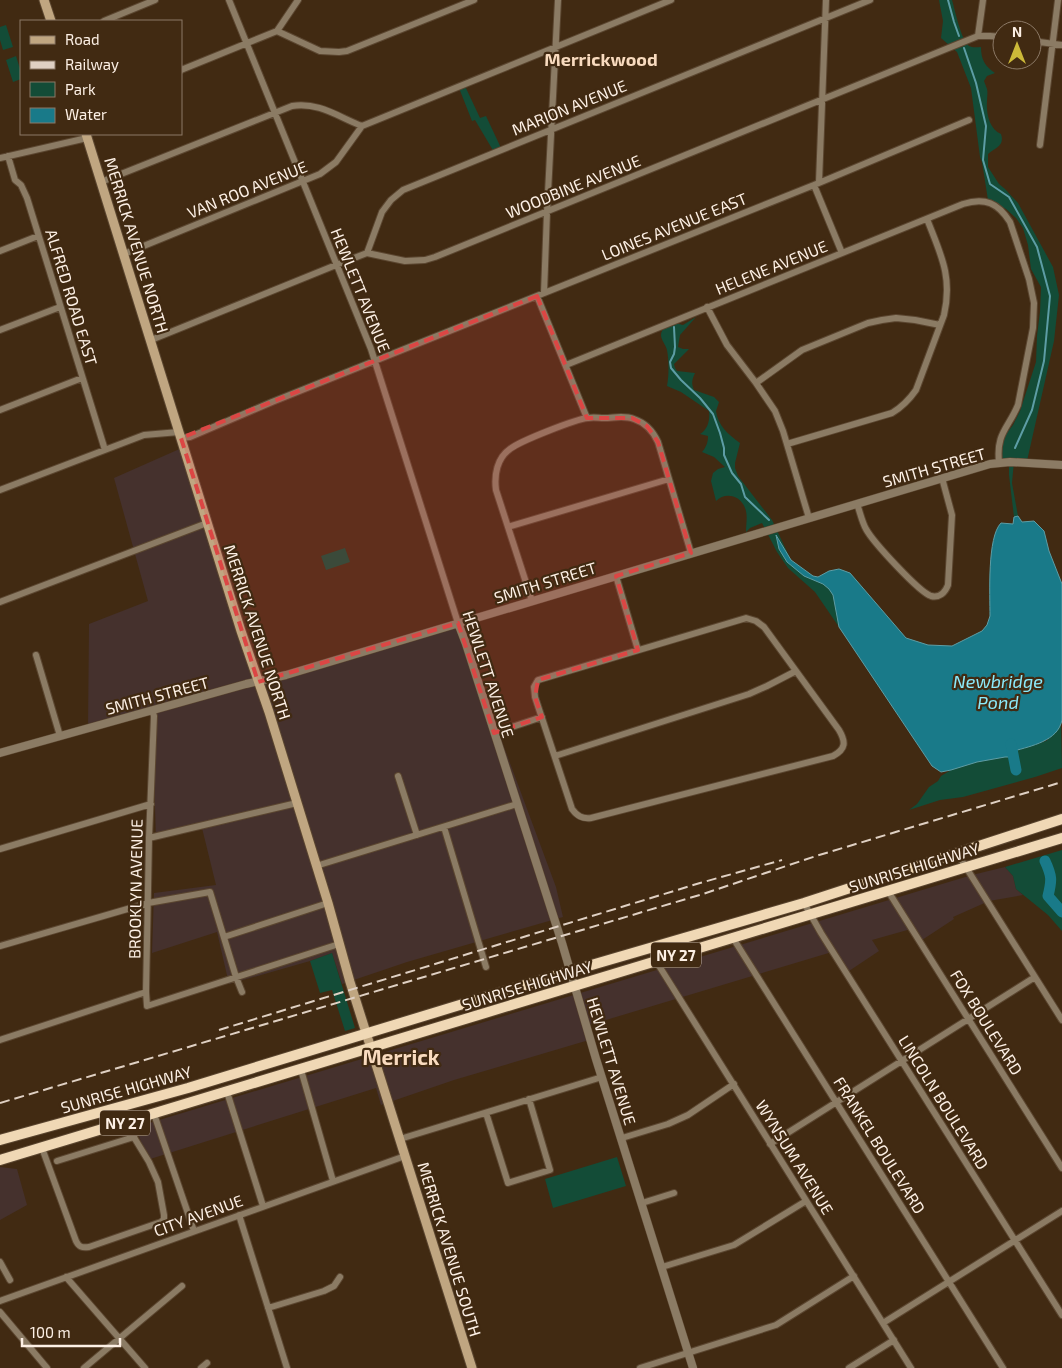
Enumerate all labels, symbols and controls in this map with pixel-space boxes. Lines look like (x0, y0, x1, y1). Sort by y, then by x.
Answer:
legend (20, 20, 182, 135)
north arrow (992, 20, 1042, 70)
text: N (1012, 23, 1022, 40)
text: Road (65, 30, 100, 48)
district label: Merrickwood (544, 48, 658, 70)
text: Railway (65, 55, 119, 73)
street label: MARION AVENUE (509, 75, 629, 139)
text: Park (65, 80, 96, 98)
text: Water (65, 105, 107, 123)
street label: WOODBINE AVENUE (503, 150, 643, 222)
street label: MERRICK AVENUE NORTH (101, 155, 173, 335)
street label: VAN ROO AVENUE (184, 156, 310, 222)
street label: LOINES AVENUE EAST (599, 188, 749, 264)
street label: HEWLETT AVENUE (327, 225, 395, 355)
street label: ALFRED ROAD EAST (42, 226, 102, 368)
street label: HELENE AVENUE (712, 236, 830, 298)
street label: SMITH STREET (880, 443, 988, 491)
street label: MERRICK AVENUE NORTH (221, 542, 295, 722)
street label: SMITH STREET (491, 557, 599, 607)
street label: HEWLETT AVENUE (460, 608, 519, 740)
water label: Newbridge Pond (953, 670, 1043, 713)
street label: SMITH STREET (103, 672, 211, 718)
street label: BROOKLYN AVENUE (124, 819, 146, 959)
street label: SUNRISE HIGHWAY (847, 838, 981, 896)
road number: NY 27 (651, 942, 701, 968)
street label: SUNRISE HIGHWAY (460, 956, 594, 1014)
street label: FOX BOULEVARD (947, 966, 1027, 1078)
street label: HEWLETT AVENUE (584, 995, 640, 1127)
street label: LINCOLN BOULEVARD (895, 1031, 993, 1173)
district label: Merrick (362, 1044, 440, 1069)
street label: SUNRISE HIGHWAY (58, 1061, 194, 1117)
street label: FRANKEL BOULEVARD (830, 1073, 930, 1217)
street label: WYNSUM AVENUE (752, 1096, 838, 1218)
road number: NY 27 (100, 1110, 150, 1136)
street label: MERRICK AVENUE SOUTH (414, 1159, 486, 1339)
street label: CITY AVENUE (151, 1190, 245, 1240)
scale bar (22, 1316, 120, 1348)
text: 100 m (30, 1323, 71, 1341)

